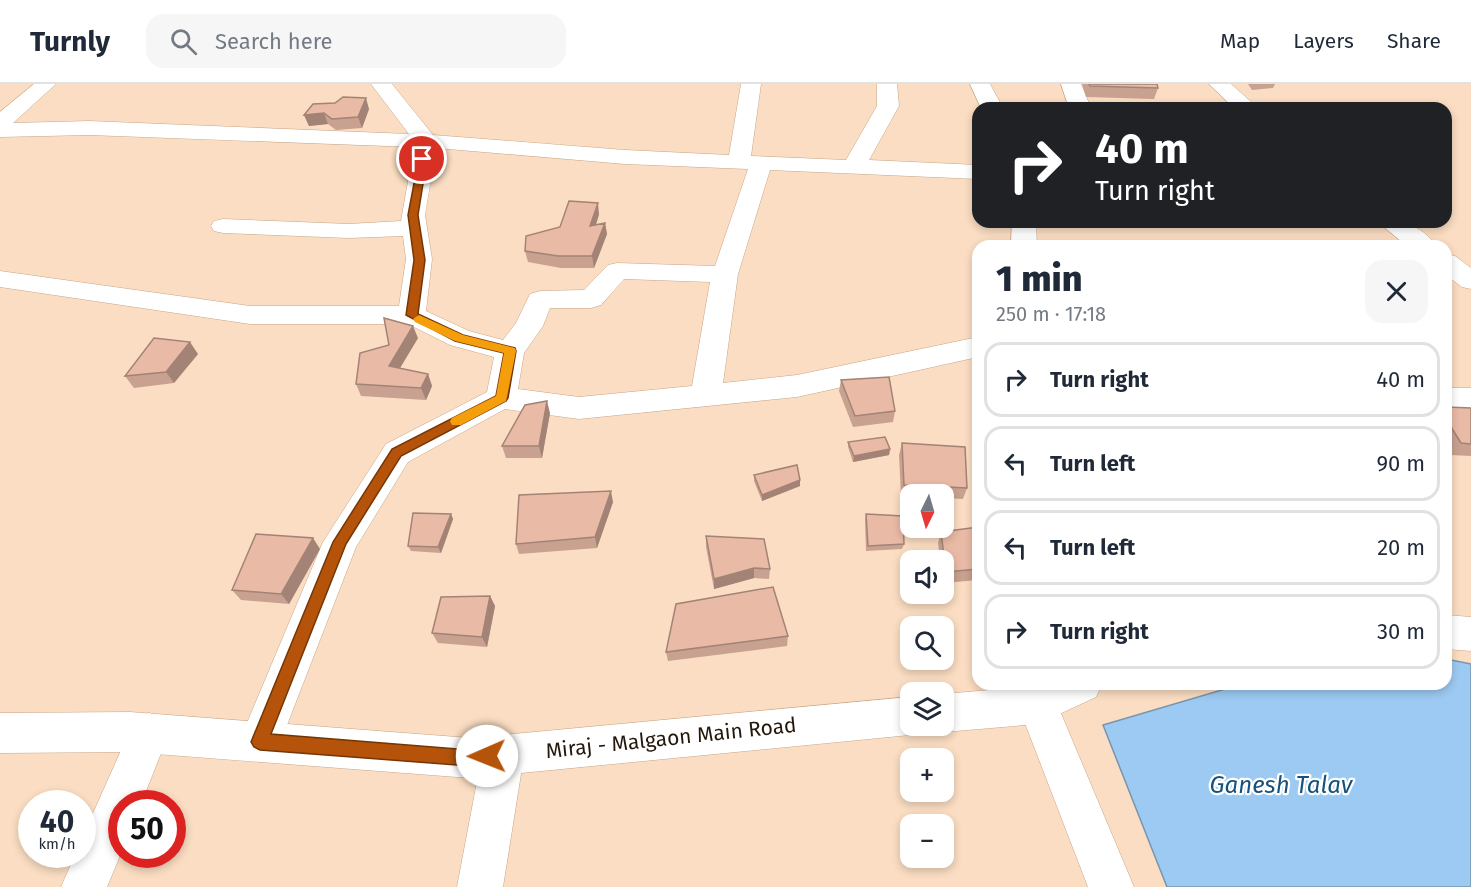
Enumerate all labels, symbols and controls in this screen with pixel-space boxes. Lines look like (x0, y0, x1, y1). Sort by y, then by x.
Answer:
search box (146, 14, 566, 68)
text: Turnly (30, 25, 110, 58)
icon: search (167, 25, 200, 58)
text: Search here (215, 28, 332, 55)
text: Map (1220, 28, 1260, 54)
text: Layers (1293, 28, 1354, 54)
text: Share (1387, 28, 1441, 54)
text: 40 m (1095, 124, 1189, 174)
icon: right (996, 126, 1074, 204)
pin (396, 133, 447, 184)
icon: arrive (405, 142, 438, 175)
text: Turn right (1095, 175, 1215, 207)
text: 1 min (996, 257, 1082, 301)
button: close (1365, 260, 1428, 323)
text: 250 m · 17:18 (996, 302, 1106, 326)
icon: right (999, 363, 1032, 396)
text: Turn right (1050, 366, 1149, 393)
text: 40 m (1376, 366, 1425, 393)
icon: left (999, 447, 1032, 480)
text: Turn left (1050, 450, 1135, 477)
text: 90 m (1376, 450, 1425, 477)
north arrow (900, 484, 954, 538)
map controls (900, 484, 954, 868)
icon: left (999, 531, 1032, 564)
text: Turn left (1050, 534, 1135, 561)
text: 20 m (1377, 534, 1425, 561)
button: sound (900, 550, 954, 604)
icon: right (999, 615, 1032, 648)
button: search (900, 616, 954, 670)
text: Turn right (1050, 618, 1149, 645)
text: 30 m (1377, 618, 1425, 645)
button: layers (900, 682, 954, 736)
street label: Miraj - Malgaon Main Road (544, 712, 798, 764)
position arrow (455, 724, 519, 788)
button: + (900, 748, 954, 802)
water label: Ganesh Talav (1210, 771, 1354, 799)
speed limit sign: 50 (108, 790, 186, 868)
text: 40 (40, 804, 74, 840)
button: − (900, 814, 954, 868)
text: km/h (38, 835, 76, 853)

